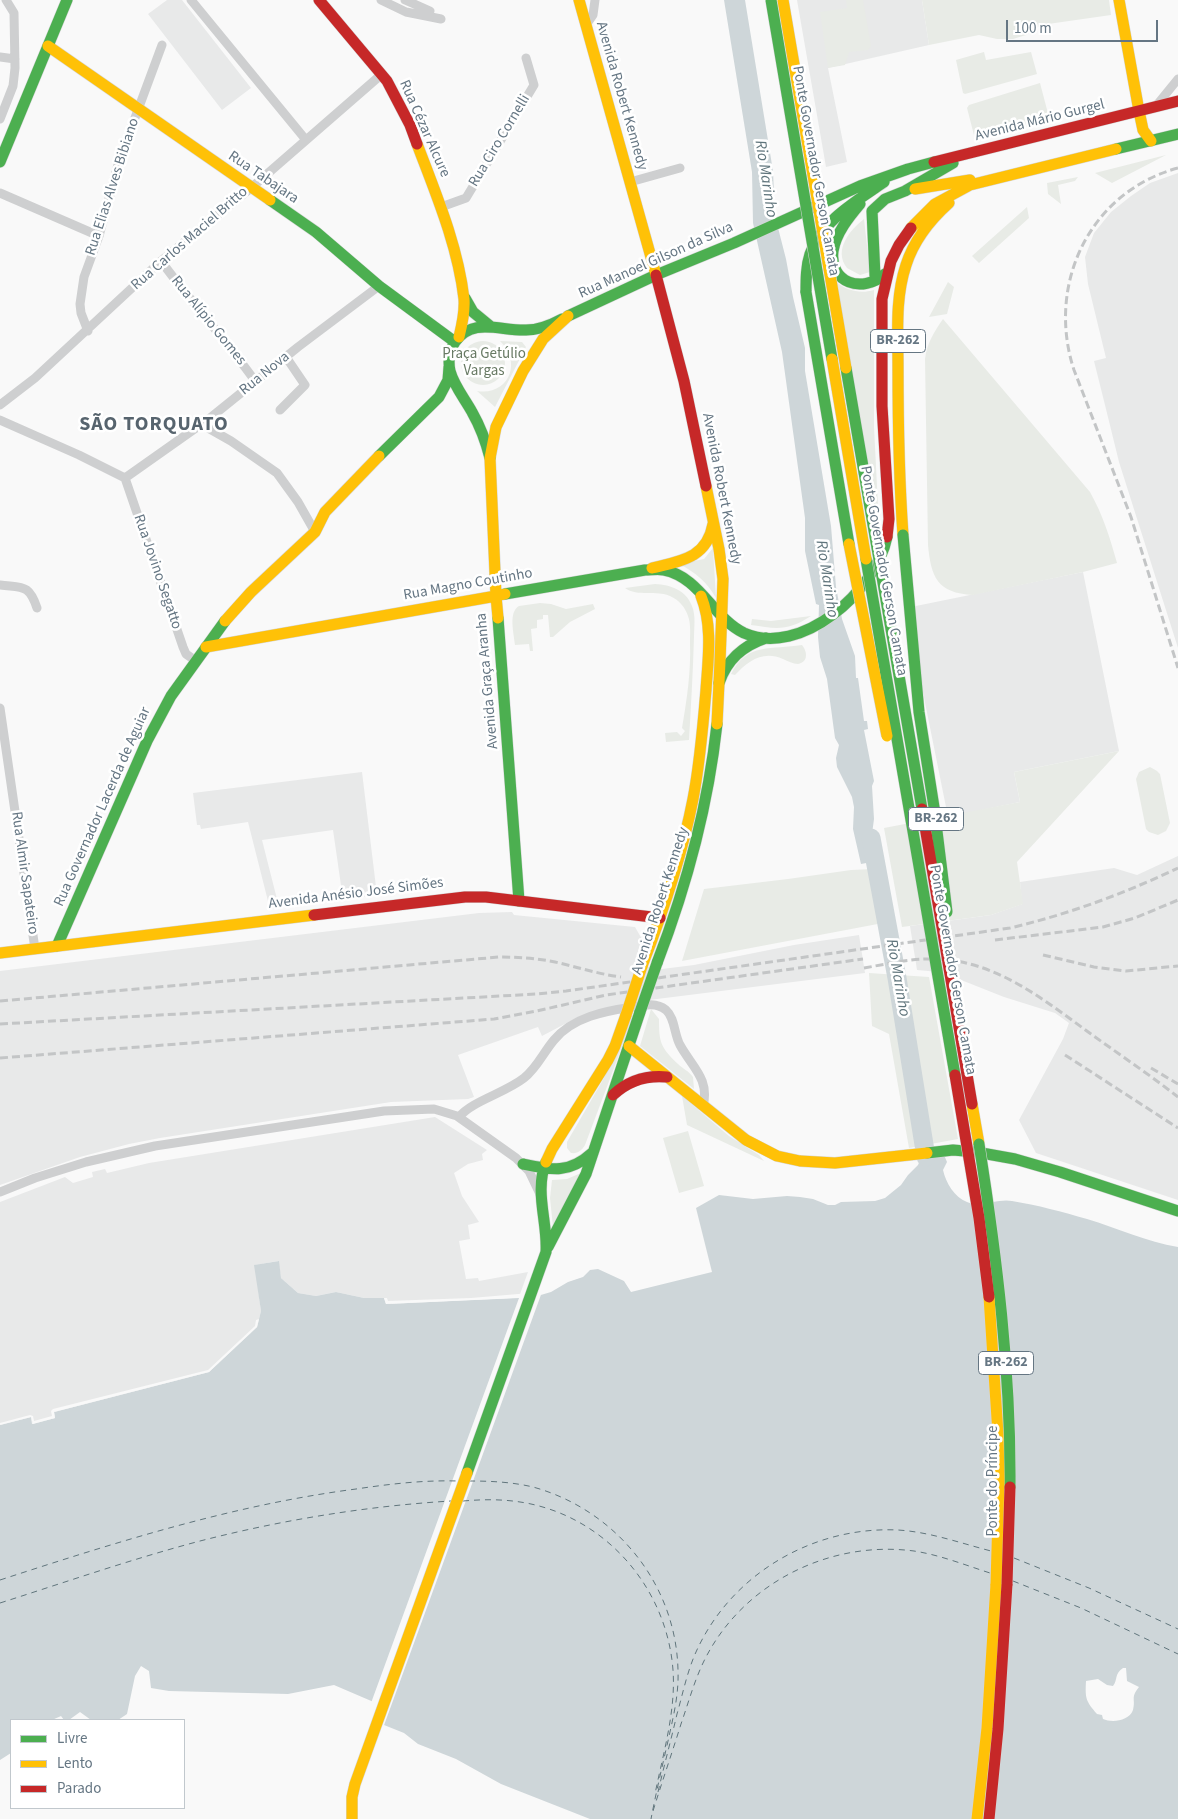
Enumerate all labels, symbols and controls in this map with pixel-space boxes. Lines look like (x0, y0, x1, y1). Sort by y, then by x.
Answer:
scale bar (1008, 10, 1160, 42)
text: 100 m (1014, 18, 1052, 39)
street label: Avenida Robert Kennedy (591, 20, 651, 172)
street label: Ponte Governador Gerson Camata (788, 65, 842, 277)
street label: Rua Cézar Alcure (395, 78, 453, 180)
street label: Rua Ciro Cornelli (465, 92, 535, 190)
street label: Avenida Mário Gurgel (973, 96, 1107, 146)
street label: Rua Elias Alves Bibiano (82, 116, 144, 258)
water label: Rio Marinho (749, 139, 781, 219)
street label: Rua Tabajara (224, 148, 302, 208)
street label: Rua Carlos Maciel Britto (128, 183, 252, 295)
street label: Rua Manoel Gilson da Silva (576, 219, 736, 303)
street label: Rua Alípio Gomes (167, 273, 249, 369)
road number: BR-262 (870, 330, 926, 352)
park label: Praça Getúlio Vargas (442, 346, 526, 381)
street label: Rua Nova (236, 348, 294, 400)
street label: Avenida Robert Kennedy (697, 412, 745, 566)
district label: SÃO TORQUATO (78, 414, 230, 438)
street label: Ponte Governador Gerson Camata (856, 465, 910, 677)
street label: Rua Jovino Segatto (129, 512, 185, 632)
water label: Rio Marinho (810, 539, 842, 619)
street label: Rua Magno Coutinho (402, 565, 534, 605)
street label: Avenida Graça Aranha (473, 612, 503, 750)
street label: Rua Governador Lacerda de Aguiar (51, 704, 155, 910)
road number: BR-262 (908, 808, 964, 831)
street label: Rua Almir Sapateiro (6, 810, 42, 936)
street label: Avenida Robert Kennedy (629, 825, 693, 977)
street label: Ponte Governador Gerson Camata (925, 864, 979, 1076)
street label: Avenida Anésio José Simões (268, 874, 444, 914)
water label: Rio Marinho (881, 938, 913, 1018)
road number: BR-262 (978, 1352, 1034, 1375)
street label: Ponte do Príncipe (985, 1425, 1003, 1537)
legend (10, 1719, 185, 1809)
text: Livre (57, 1728, 87, 1749)
text: Lento (57, 1753, 93, 1774)
text: Parado (57, 1778, 101, 1799)

